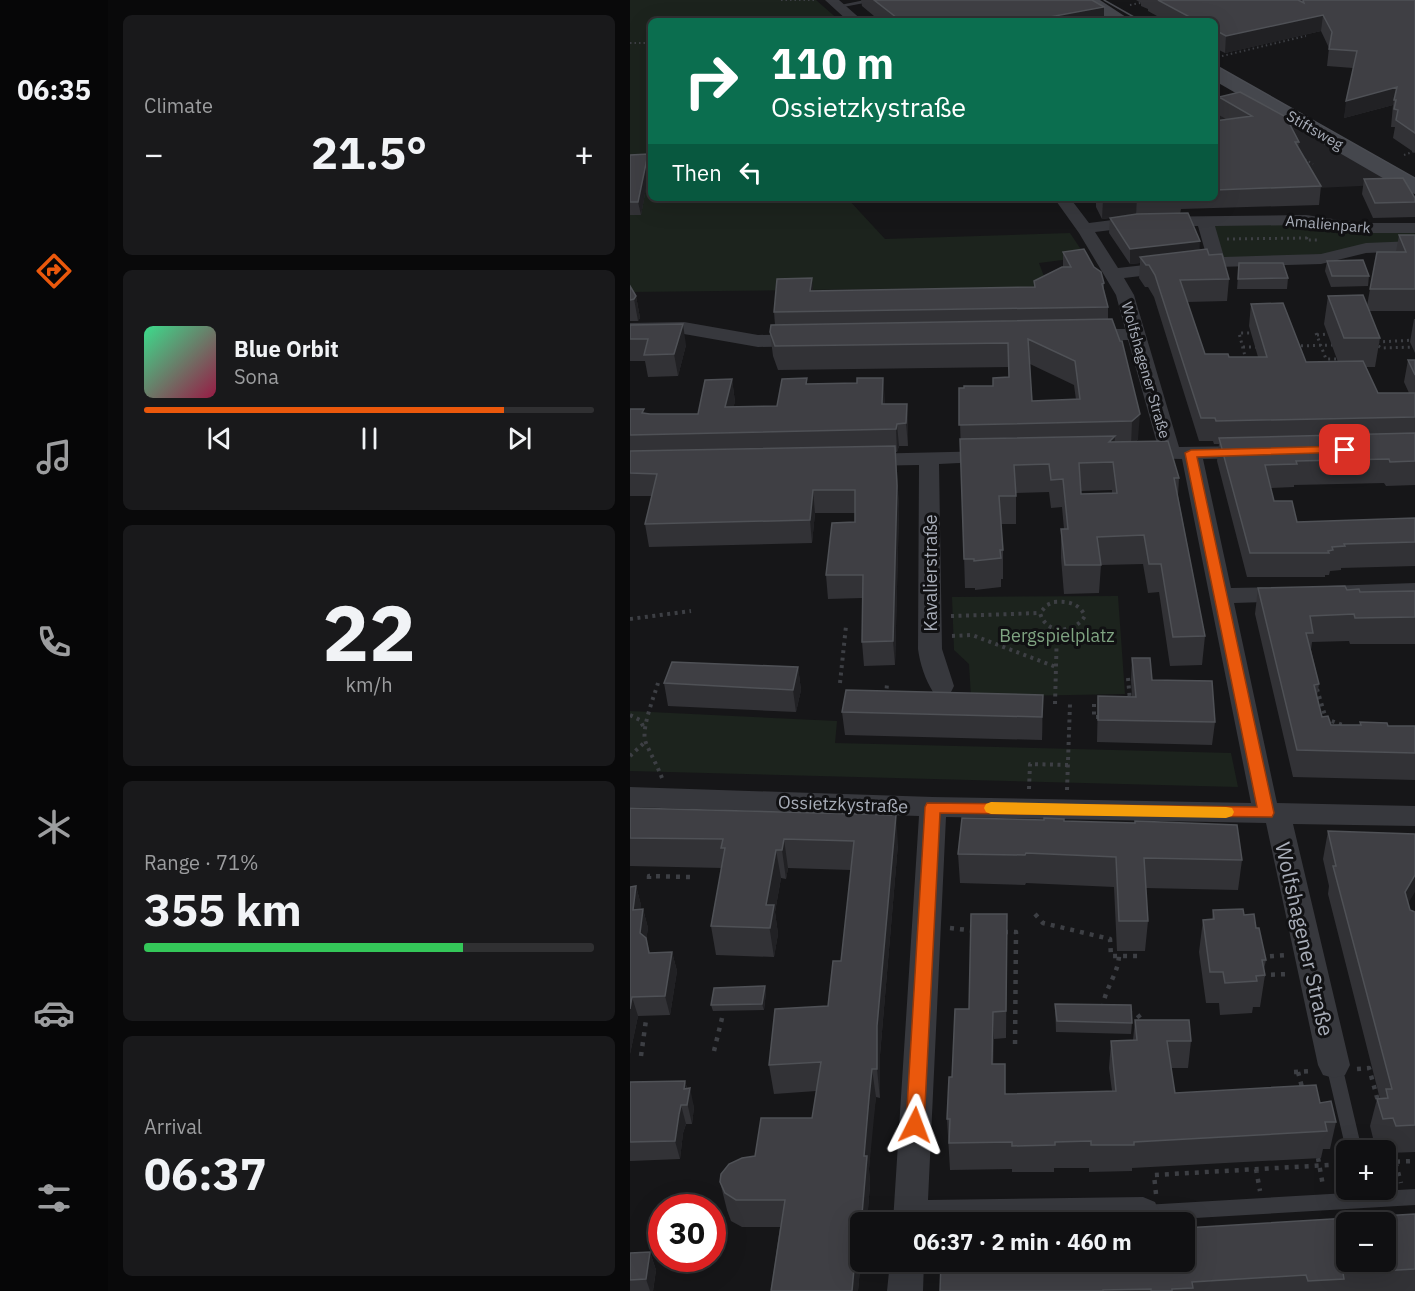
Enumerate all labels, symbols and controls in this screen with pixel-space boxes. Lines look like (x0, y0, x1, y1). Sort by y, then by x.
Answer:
text: 110 m (771, 36, 894, 91)
icon: right (672, 42, 750, 120)
text: 06:35 (17, 72, 91, 107)
text: Ossietzkystraße (771, 89, 966, 124)
text: Climate (144, 92, 213, 119)
street label: Stiftsweg (1283, 106, 1347, 154)
text: 21.5° (311, 123, 427, 181)
text: − (144, 132, 164, 175)
text: + (574, 132, 594, 175)
icon: left (734, 156, 767, 189)
text: Then (672, 158, 722, 187)
street label: Amalienpark (1285, 211, 1371, 237)
icon: directions (33, 250, 75, 292)
street label: Wolfshagener Straße (1117, 299, 1175, 441)
text: Blue Orbit (234, 334, 339, 363)
text: Sona (234, 363, 279, 390)
icon: previous (203, 422, 236, 455)
icon: pause (353, 422, 386, 455)
icon: next (503, 422, 536, 455)
pin (1319, 424, 1370, 475)
icon: arrive (1328, 433, 1361, 466)
icon: music (33, 436, 75, 478)
street label: Kavalierstraße (919, 514, 942, 632)
text: 22 (322, 581, 416, 682)
icon: phone (33, 621, 75, 663)
park label: Bergspielplatz (999, 624, 1115, 647)
text: km/h (345, 671, 393, 698)
street label: Ossietzkystraße (778, 790, 909, 818)
icon: climate (33, 806, 75, 848)
street label: Wolfshagener Straße (1269, 839, 1341, 1039)
text: Range · 71% (144, 849, 259, 876)
text: 355 km (144, 880, 302, 938)
icon: car (33, 992, 75, 1034)
position arrow (883, 1093, 947, 1157)
text: Arrival (144, 1113, 202, 1140)
map controls (1336, 1140, 1396, 1272)
button: + (1336, 1140, 1396, 1200)
text: 06:37 (144, 1144, 267, 1202)
icon: filters (33, 1177, 75, 1219)
speed limit sign: 30 (648, 1194, 726, 1272)
button: − (1336, 1212, 1396, 1272)
text: 06:37 · 2 min · 460 m (913, 1227, 1132, 1256)

